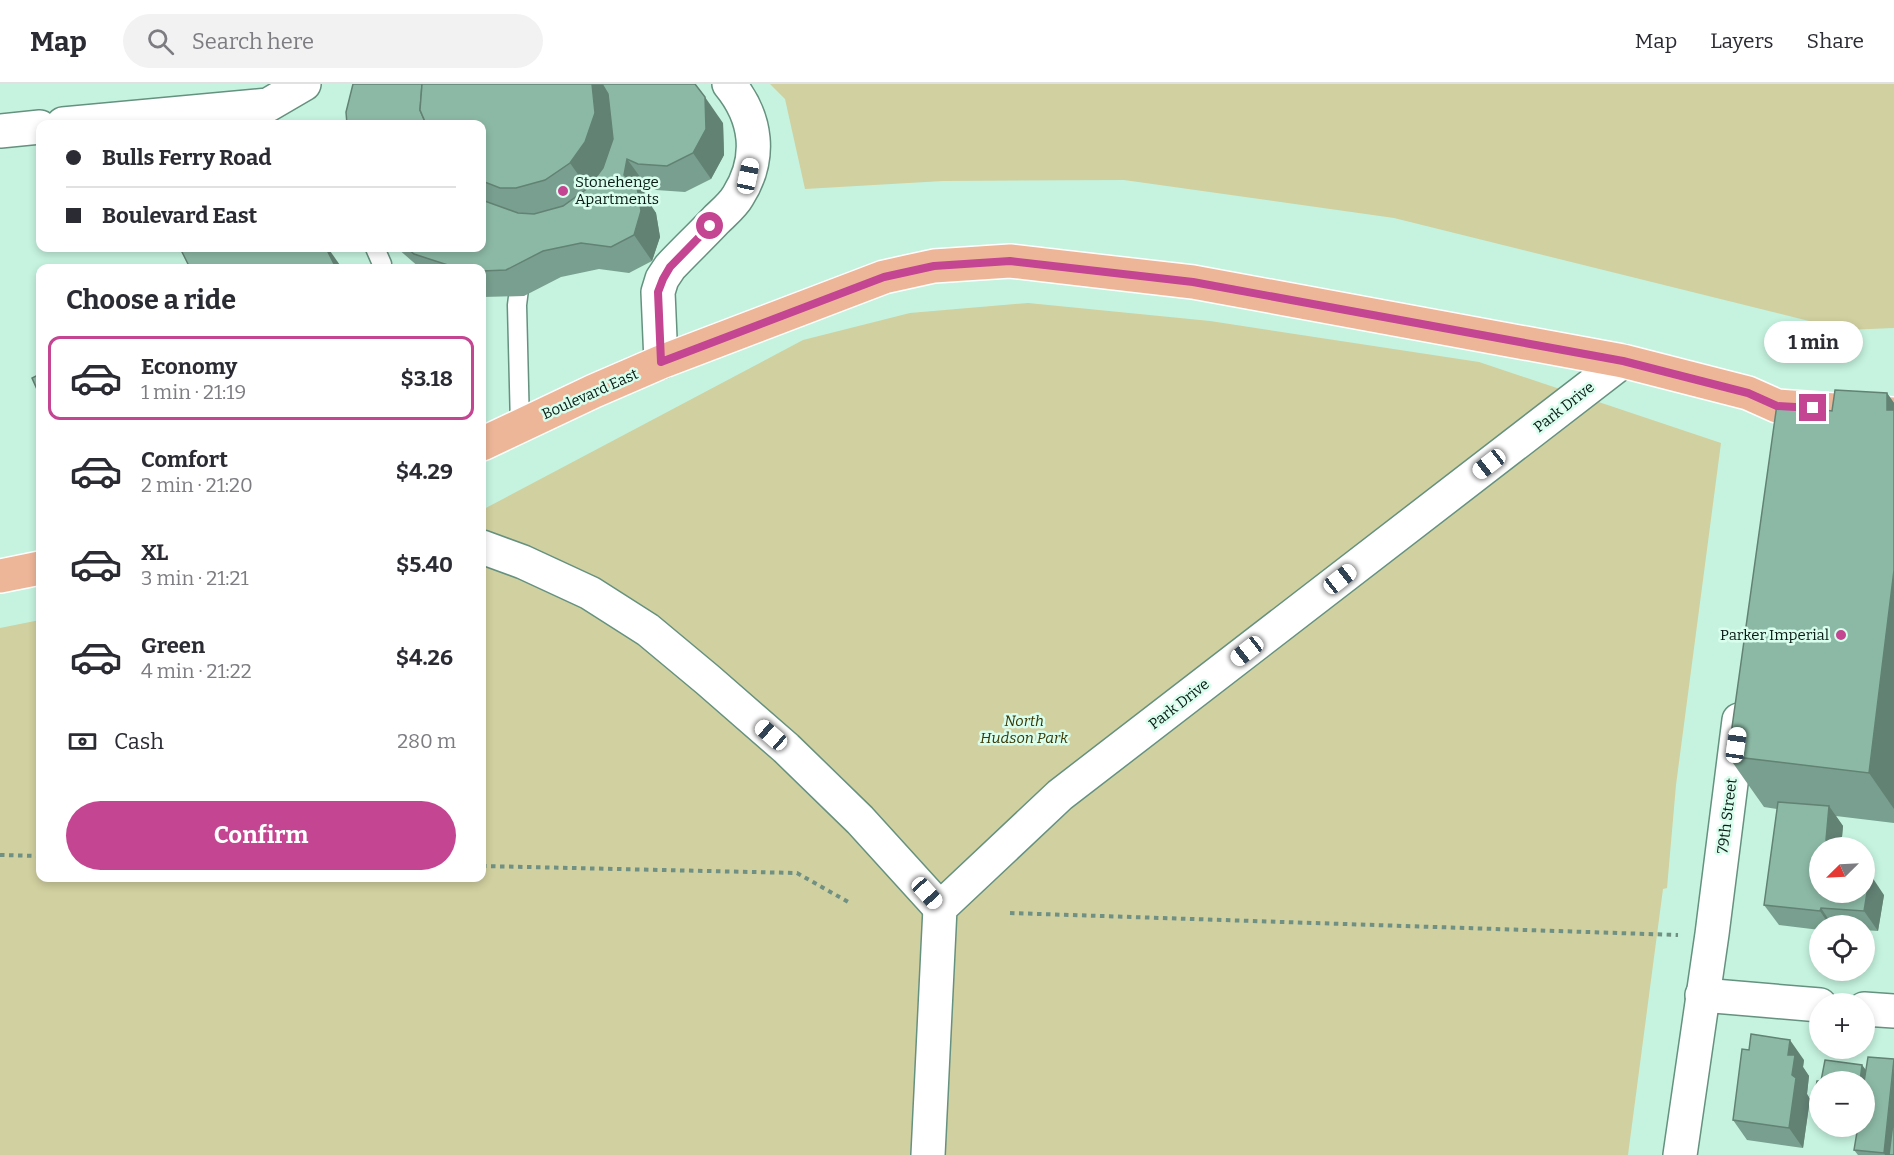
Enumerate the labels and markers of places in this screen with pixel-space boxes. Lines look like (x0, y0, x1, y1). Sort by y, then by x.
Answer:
place label: Stonehenge Apartments (575, 173, 659, 208)
marker: Stonehenge Apartments (556, 184, 570, 198)
place label: Parker Imperial (1720, 626, 1829, 644)
marker: Parker Imperial (1834, 628, 1848, 642)

